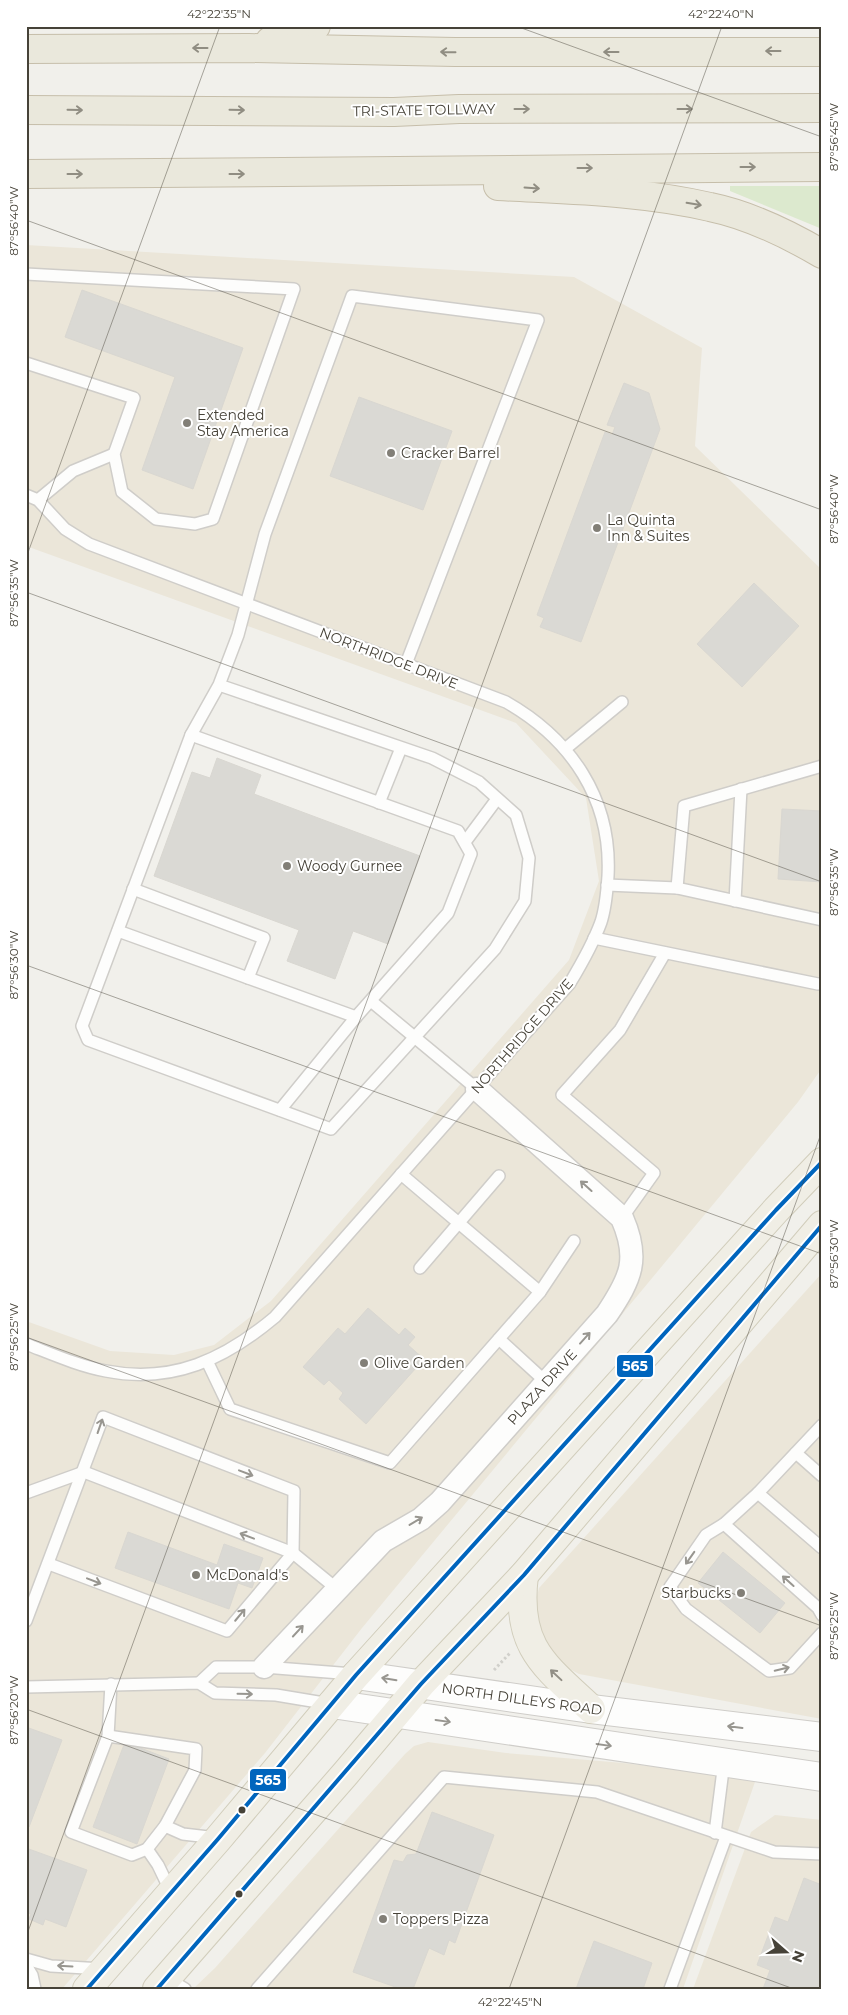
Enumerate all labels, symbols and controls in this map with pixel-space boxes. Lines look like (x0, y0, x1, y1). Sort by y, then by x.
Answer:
text: 42°22'35"N (187, 6, 251, 21)
text: 42°22'40"N (688, 6, 754, 21)
one-way arrow (192, 44, 208, 53)
one-way arrow (765, 46, 782, 56)
one-way arrow (440, 47, 456, 57)
one-way arrow (603, 47, 619, 57)
street label: TRI-STATE TOLLWAY (352, 100, 496, 120)
text: 87°56'45"W (826, 103, 841, 171)
one-way arrow (514, 104, 530, 114)
one-way arrow (676, 104, 693, 114)
one-way arrow (66, 105, 83, 115)
one-way arrow (229, 105, 245, 115)
one-way arrow (740, 162, 756, 172)
one-way arrow (577, 163, 593, 173)
one-way arrow (66, 169, 83, 179)
one-way arrow (229, 169, 245, 179)
one-way arrow (524, 183, 540, 192)
text: 87°56'40"W (6, 186, 21, 256)
one-way arrow (686, 199, 702, 209)
place label: Extended Stay America (197, 406, 289, 440)
marker: Extended Stay America (181, 417, 193, 429)
place label: Cracker Barrel (401, 444, 500, 462)
marker: Cracker Barrel (385, 447, 397, 459)
text: 87°56'40"W (826, 474, 841, 544)
place label: La Quinta Inn & Suites (607, 511, 689, 545)
marker: La Quinta Inn & Suites (591, 522, 603, 534)
text: 87°56'35"W (6, 559, 21, 627)
street label: NORTHRIDGE DRIVE (317, 623, 461, 693)
text: 87°56'35"W (826, 848, 841, 916)
place label: Woody Gurnee (297, 857, 402, 875)
marker: Woody Gurnee (281, 860, 293, 872)
text: 87°56'30"W (6, 930, 21, 1000)
street label: NORTHRIDGE DRIVE (467, 975, 577, 1097)
one-way arrow (579, 1180, 592, 1191)
text: 87°56'30"W (826, 1219, 841, 1289)
text: 87°56'25"W (6, 1303, 21, 1371)
one-way arrow (579, 1332, 591, 1345)
street label: PLAZA DRIVE (503, 1345, 581, 1429)
place label: Olive Garden (374, 1354, 465, 1372)
line badge: 565 (616, 1354, 654, 1378)
marker: Olive Garden (358, 1357, 370, 1369)
text: 565 (622, 1357, 648, 1375)
one-way arrow (96, 1419, 105, 1434)
one-way arrow (238, 1468, 253, 1478)
one-way arrow (408, 1516, 422, 1526)
one-way arrow (240, 1531, 256, 1540)
one-way arrow (685, 1551, 695, 1565)
place label: McDonald's (206, 1566, 288, 1584)
marker: McDonald's (190, 1569, 202, 1581)
one-way arrow (781, 1575, 794, 1587)
one-way arrow (86, 1577, 102, 1586)
place label: Starbucks (662, 1584, 731, 1602)
marker: Starbucks (735, 1587, 747, 1599)
text: 87°56'25"W (826, 1592, 841, 1660)
one-way arrow (235, 1609, 246, 1622)
one-way arrow (292, 1625, 304, 1638)
one-way arrow (774, 1664, 790, 1673)
one-way arrow (549, 1670, 562, 1681)
one-way arrow (381, 1674, 397, 1684)
text: 87°56'20"W (6, 1675, 21, 1745)
street label: NORTH DILLEYS ROAD (441, 1679, 603, 1719)
one-way arrow (236, 1689, 253, 1699)
one-way arrow (435, 1716, 451, 1726)
one-way arrow (728, 1722, 744, 1732)
one-way arrow (596, 1740, 612, 1750)
line badge: 565 (249, 1768, 287, 1792)
text: 565 (255, 1771, 281, 1789)
unlabelled marker (237, 1805, 247, 1815)
unlabelled marker (234, 1889, 244, 1899)
place label: Toppers Pizza (393, 1910, 489, 1928)
marker: Toppers Pizza (377, 1913, 389, 1925)
north arrow (760, 1928, 810, 1978)
text: N (788, 1948, 809, 1965)
one-way arrow (57, 1962, 73, 1971)
text: 42°22'45"N (478, 1994, 542, 2009)

